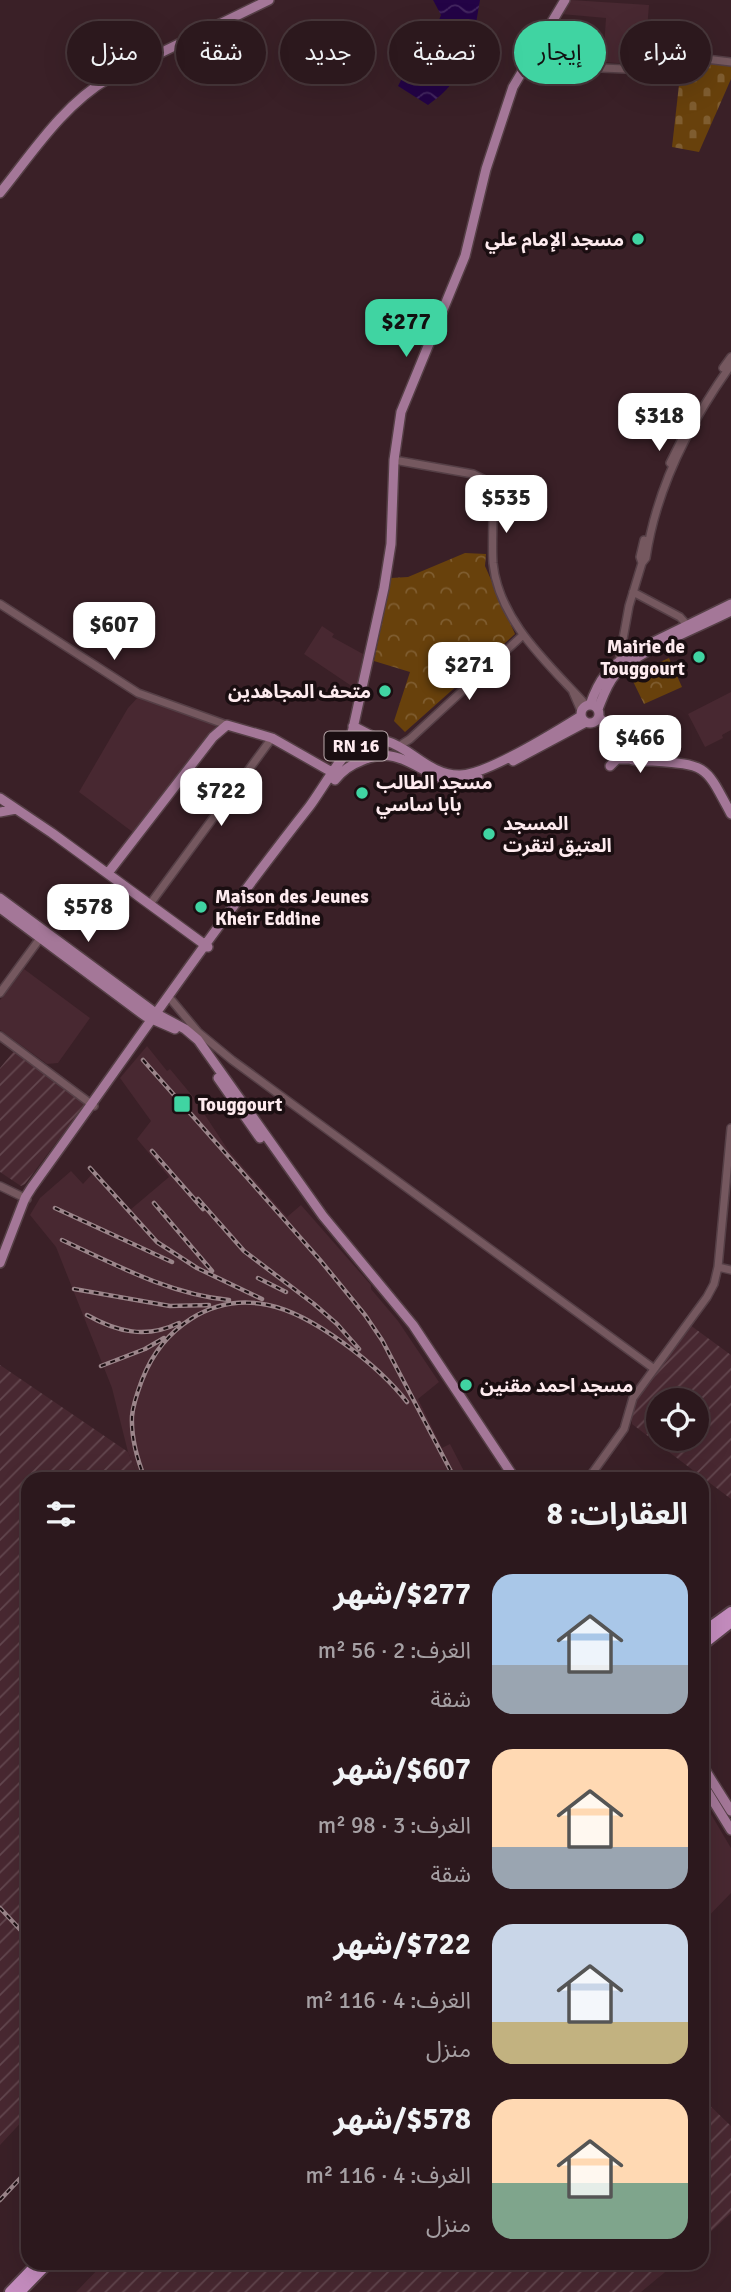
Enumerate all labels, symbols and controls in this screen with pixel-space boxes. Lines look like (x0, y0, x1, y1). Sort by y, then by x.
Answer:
chip: منزل (67, 21, 162, 84)
chip: شقة (176, 21, 266, 84)
chip: جديد (280, 21, 375, 84)
chip: تصفية (389, 21, 500, 84)
chip: إيجار (514, 21, 606, 84)
chip: شراء (620, 21, 711, 84)
place label: مسجد الإمام علي (485, 228, 624, 254)
marker: مسجد الإمام علي (630, 231, 646, 247)
pin: $277 (365, 300, 447, 359)
text: $277 (381, 307, 431, 336)
pin: $318 (618, 393, 700, 453)
text: $318 (634, 401, 684, 430)
pin: $535 (465, 476, 547, 535)
text: $535 (481, 483, 531, 512)
pin: $607 (73, 602, 155, 662)
text: $607 (89, 610, 139, 639)
place label: Mairie de Touggourt (601, 635, 685, 681)
pin: $271 (428, 642, 510, 702)
marker: Mairie de Touggourt (691, 649, 707, 665)
text: $271 (444, 650, 494, 679)
place label: متحف المجاهدين (228, 680, 371, 704)
marker: متحف المجاهدين (377, 683, 393, 699)
pin: $466 (599, 716, 681, 775)
text: $466 (615, 723, 665, 752)
road number: RN 16 (324, 732, 388, 760)
pin: $722 (180, 768, 262, 828)
place label: مسجد الطالب بابا ساسي (376, 771, 493, 819)
text: $722 (196, 776, 246, 805)
marker: مسجد الطالب بابا ساسي (354, 785, 370, 801)
place label: المسجد العتيق لتقرت (503, 812, 612, 858)
marker: المسجد العتيق لتقرت (481, 826, 497, 842)
pin: $578 (47, 884, 129, 944)
place label: Maison des Jeunes Kheir Eddine (215, 885, 369, 931)
text: $578 (63, 892, 113, 921)
marker: Maison des Jeunes Kheir Eddine (193, 899, 209, 915)
place label: Touggourt (198, 1093, 282, 1117)
marker: Touggourt (172, 1094, 192, 1114)
place label: مسجد احمد مقنين (480, 1374, 633, 1398)
marker: مسجد احمد مقنين (458, 1377, 474, 1393)
map controls (646, 1388, 709, 1451)
button: locate (646, 1388, 709, 1451)
icon: filters (42, 1495, 80, 1533)
text: العقارات: 8 (547, 1496, 688, 1533)
text: $277/شهر (334, 1576, 471, 1613)
icon: home (548, 1602, 632, 1686)
text: الغرف: 2 · 56 m² (318, 1636, 471, 1665)
text: شقة (430, 1685, 471, 1714)
text: $607/شهر (334, 1751, 471, 1788)
icon: home (548, 1777, 632, 1861)
text: الغرف: 3 · 98 m² (318, 1811, 471, 1840)
text: شقة (430, 1860, 471, 1889)
text: $722/شهر (334, 1926, 471, 1963)
icon: home (548, 1952, 632, 2036)
text: الغرف: 4 · 116 m² (305, 1986, 471, 2015)
text: منزل (426, 2035, 471, 2064)
text: $578/شهر (334, 2101, 471, 2138)
icon: home (548, 2127, 632, 2211)
text: الغرف: 4 · 116 m² (305, 2161, 471, 2190)
text: منزل (426, 2210, 471, 2239)

